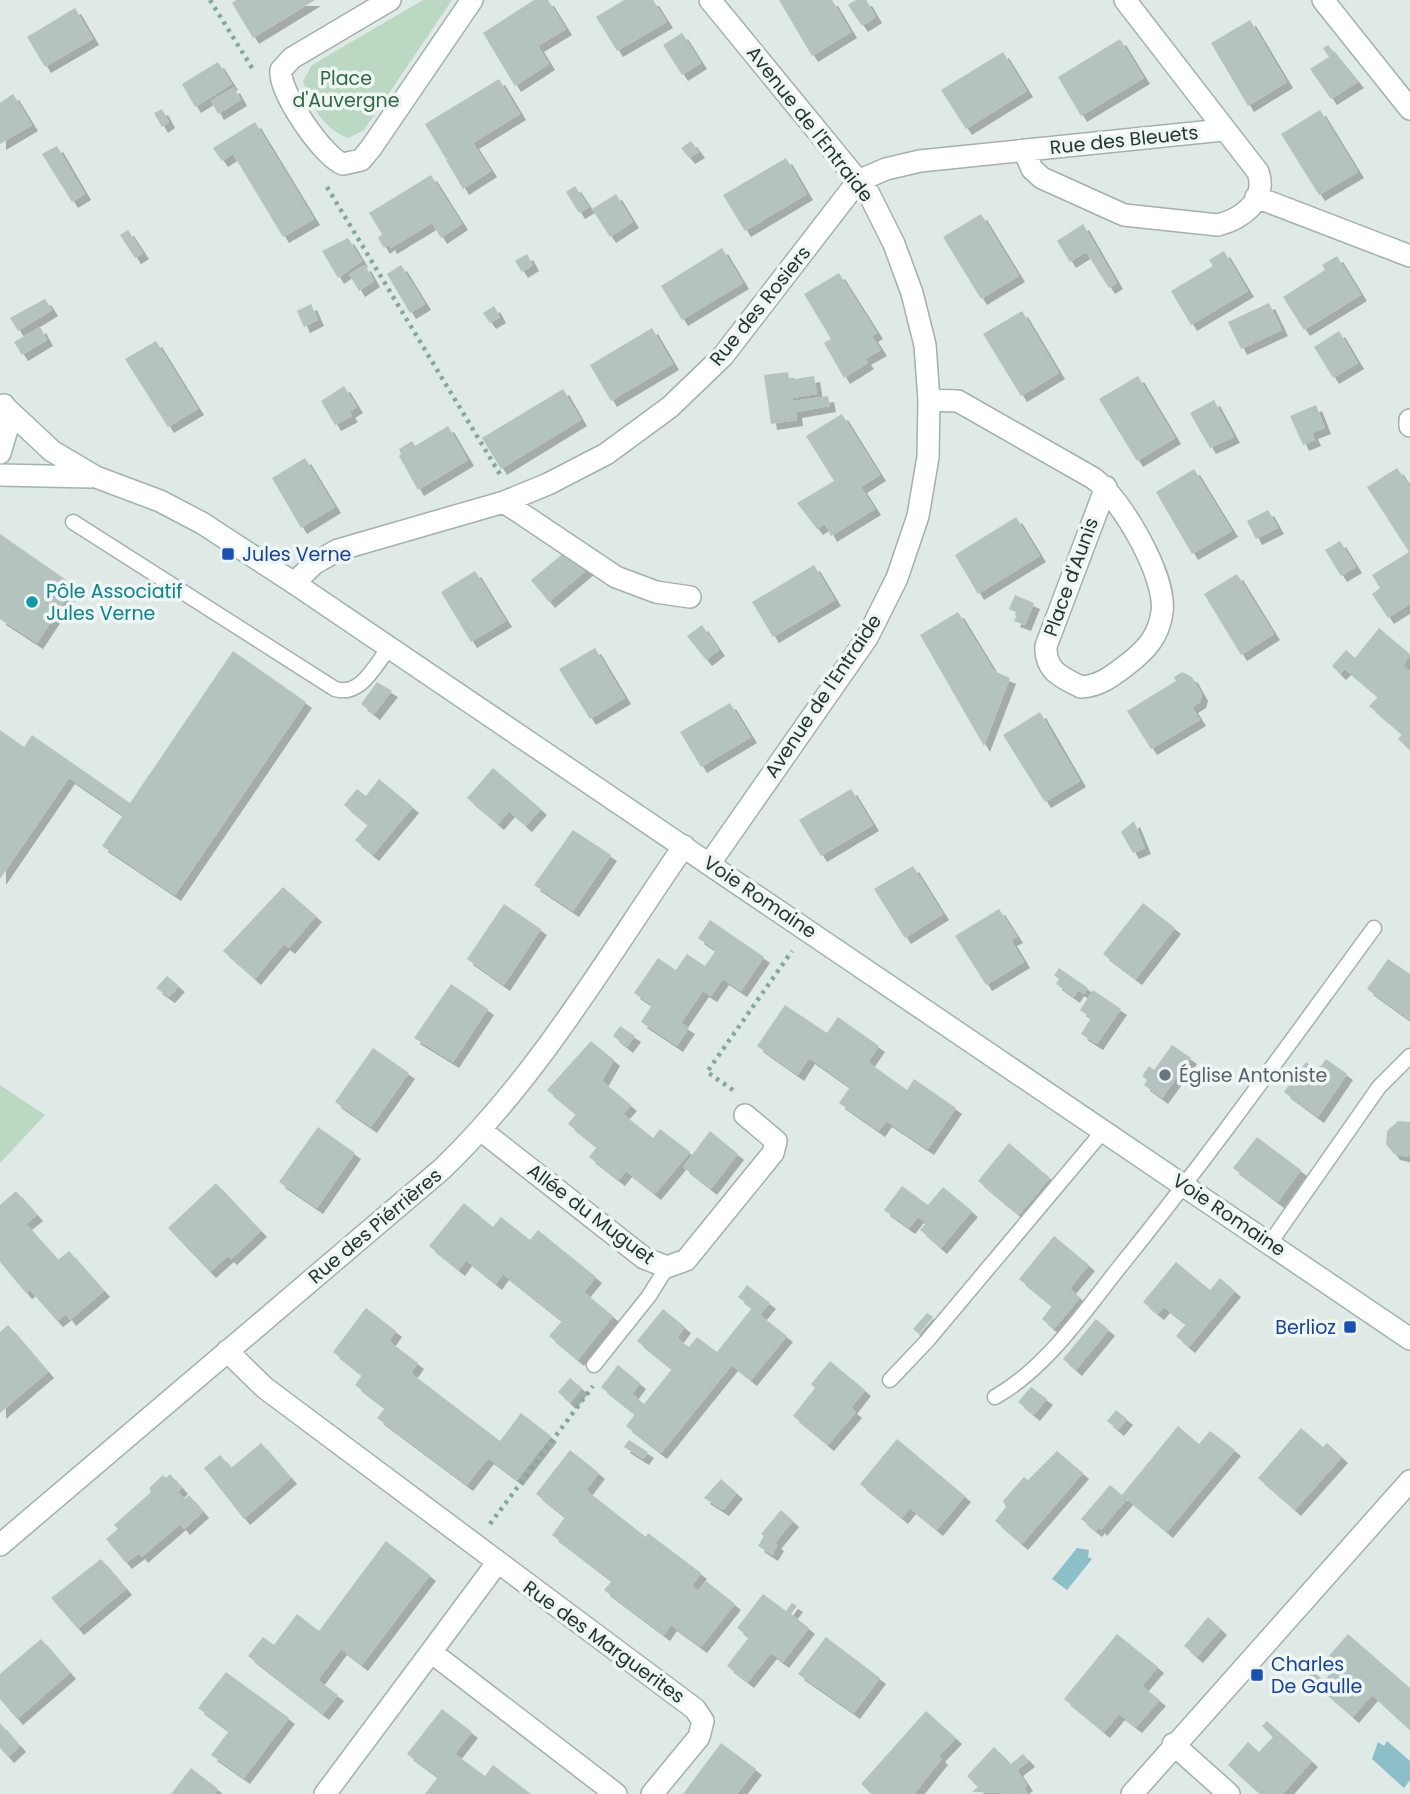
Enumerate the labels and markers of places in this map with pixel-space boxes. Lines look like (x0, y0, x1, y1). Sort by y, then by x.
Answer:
place label: Jules Verne (242, 541, 351, 568)
marker: Jules Verne (220, 546, 236, 562)
place label: Pôle Associatif Jules Verne (46, 578, 182, 627)
marker: Pôle Associatif Jules Verne (24, 594, 40, 610)
place label: Église Antoniste (1179, 1062, 1327, 1089)
marker: Église Antoniste (1157, 1067, 1173, 1083)
place label: Berlioz (1275, 1314, 1336, 1341)
marker: Berlioz (1342, 1319, 1358, 1335)
place label: Charles De Gaulle (1271, 1651, 1362, 1700)
marker: Charles De Gaulle (1249, 1667, 1265, 1683)

